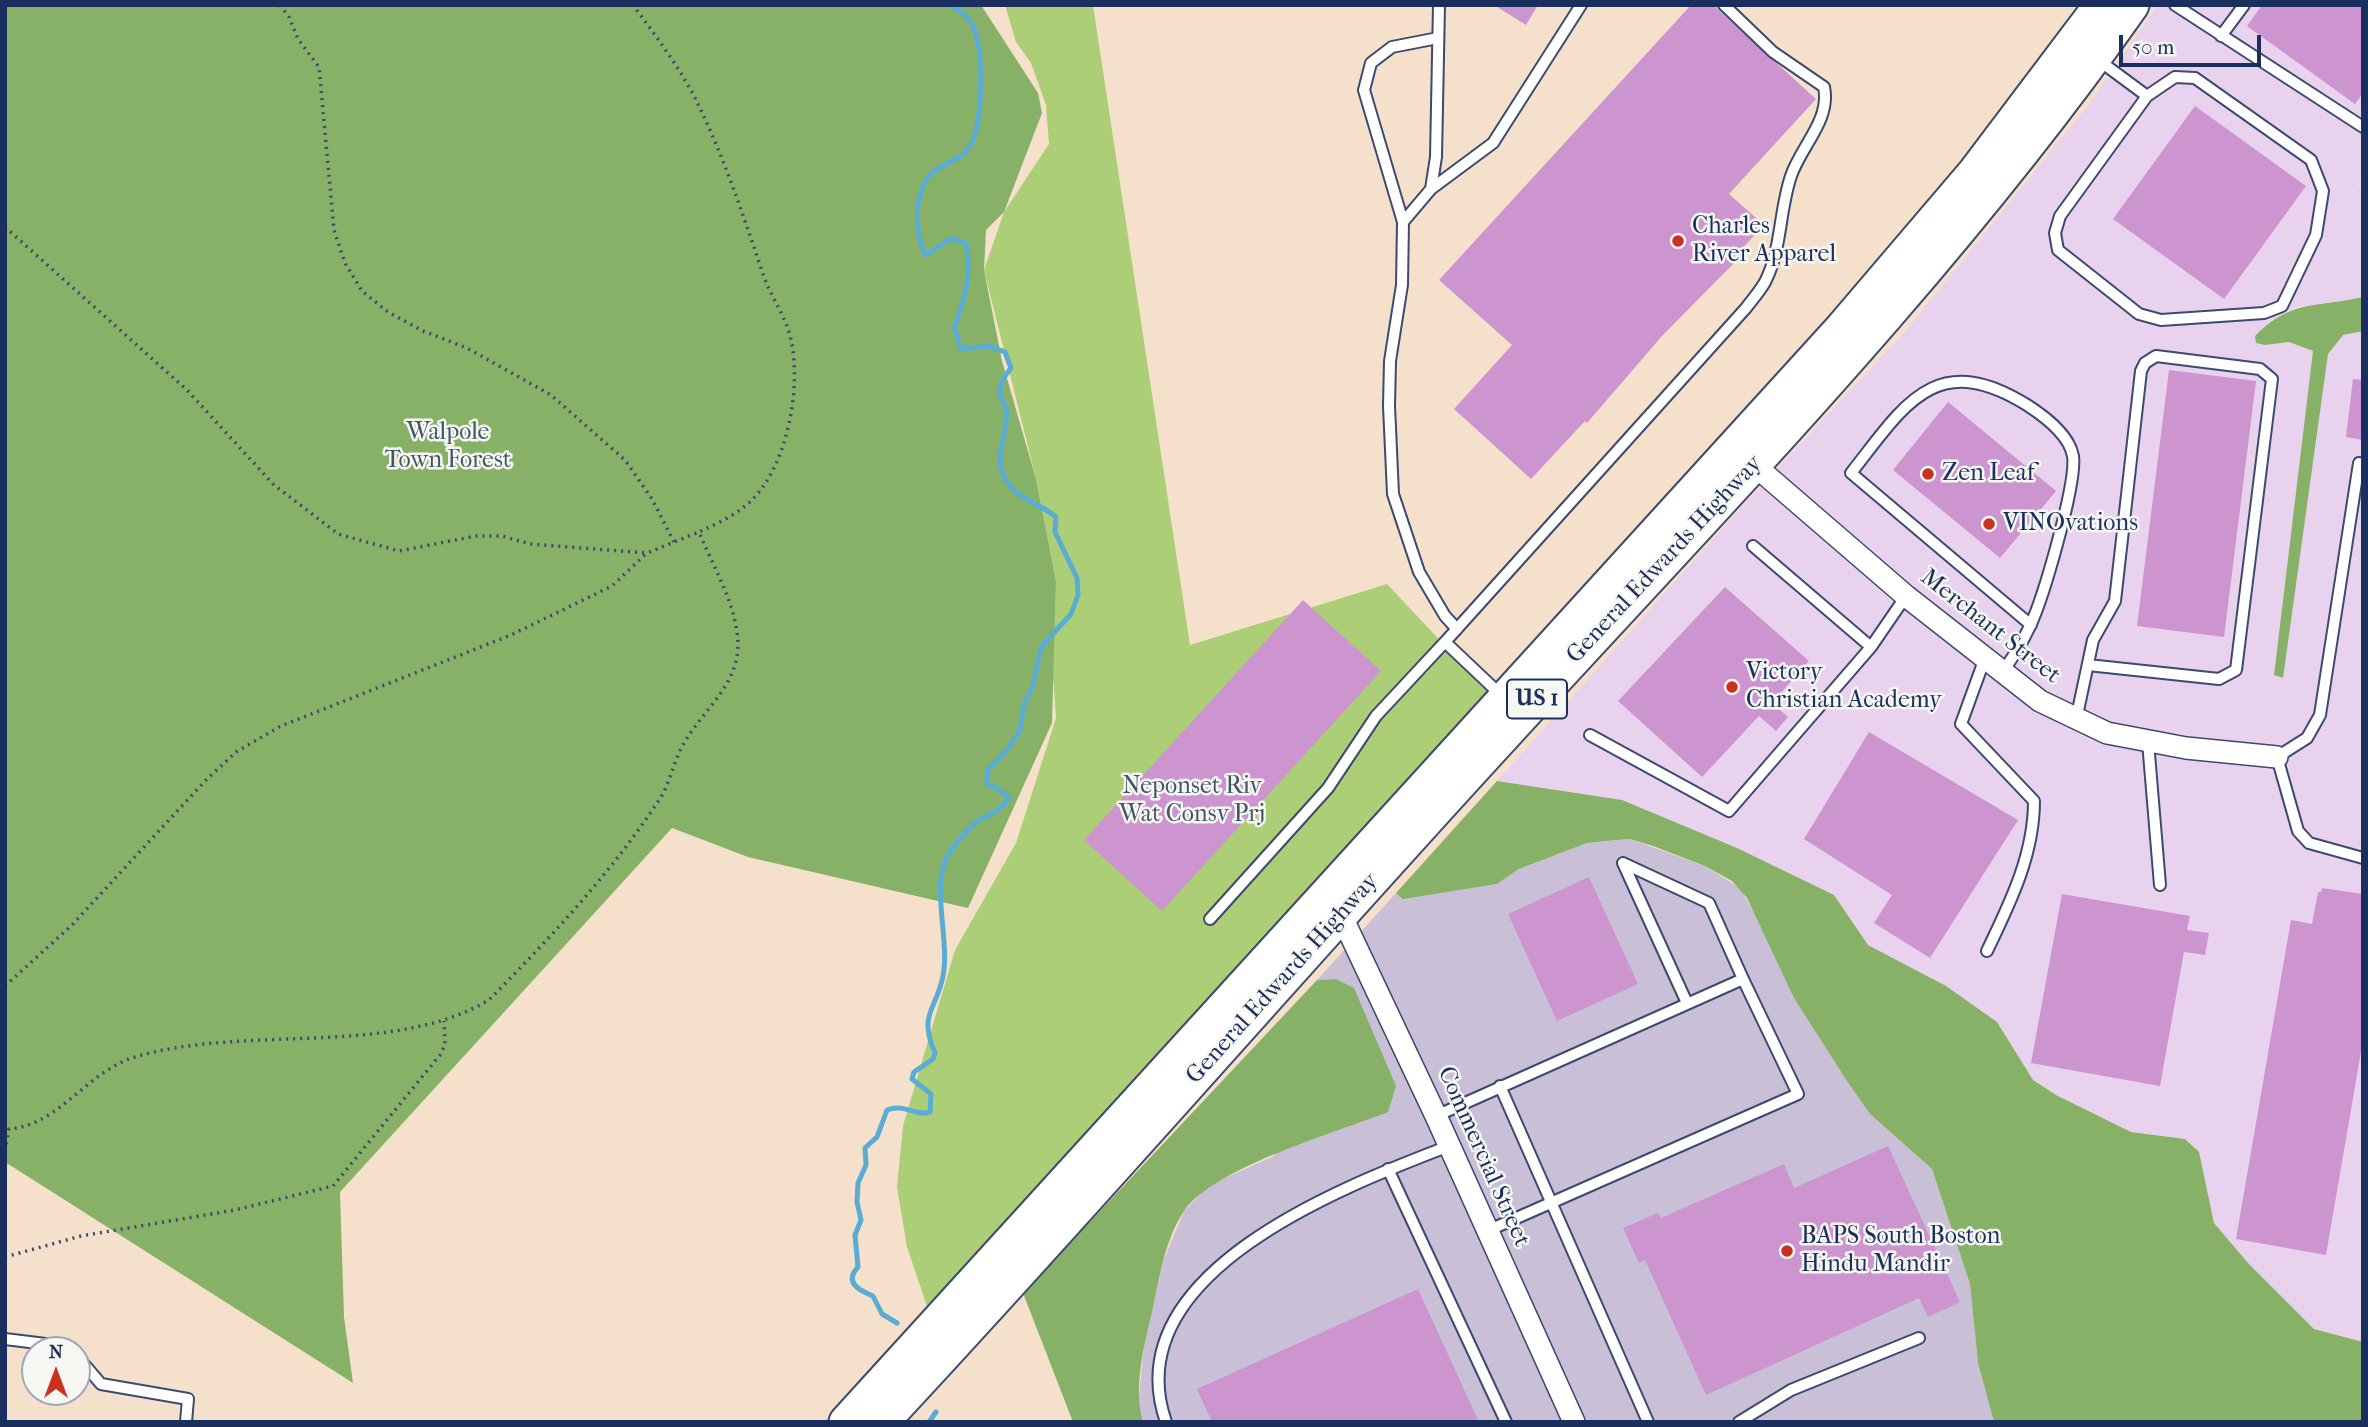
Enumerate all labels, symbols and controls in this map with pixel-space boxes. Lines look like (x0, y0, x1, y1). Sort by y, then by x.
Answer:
scale bar (2123, 21, 2265, 65)
text: 50 m (2132, 35, 2175, 59)
place label: Charles River Apparel (1692, 213, 1836, 269)
marker: Charles River Apparel (1670, 233, 1686, 249)
park label: Walpole Town Forest (385, 419, 511, 475)
street label: General Edwards Highway (1561, 450, 1769, 670)
place label: Zen Leaf (1942, 460, 2035, 488)
marker: Zen Leaf (1920, 466, 1936, 482)
place label: VINOvations (2003, 510, 2138, 538)
marker: VINOvations (1981, 516, 1997, 532)
street label: Merchant Street (1914, 563, 2066, 691)
place label: Victory Christian Academy (1746, 659, 1942, 715)
marker: Victory Christian Academy (1724, 679, 1740, 695)
road number: US 1 (1507, 680, 1567, 719)
park label: Neponset Riv Wat Consv Prj (1119, 773, 1265, 829)
street label: General Edwards Highway (1181, 868, 1385, 1090)
street label: Commercial Street (1430, 1063, 1536, 1251)
place label: BAPS South Boston Hindu Mandir (1801, 1223, 2000, 1279)
marker: BAPS South Boston Hindu Mandir (1779, 1243, 1795, 1259)
north arrow (21, 1336, 91, 1406)
text: N (49, 1341, 63, 1363)

